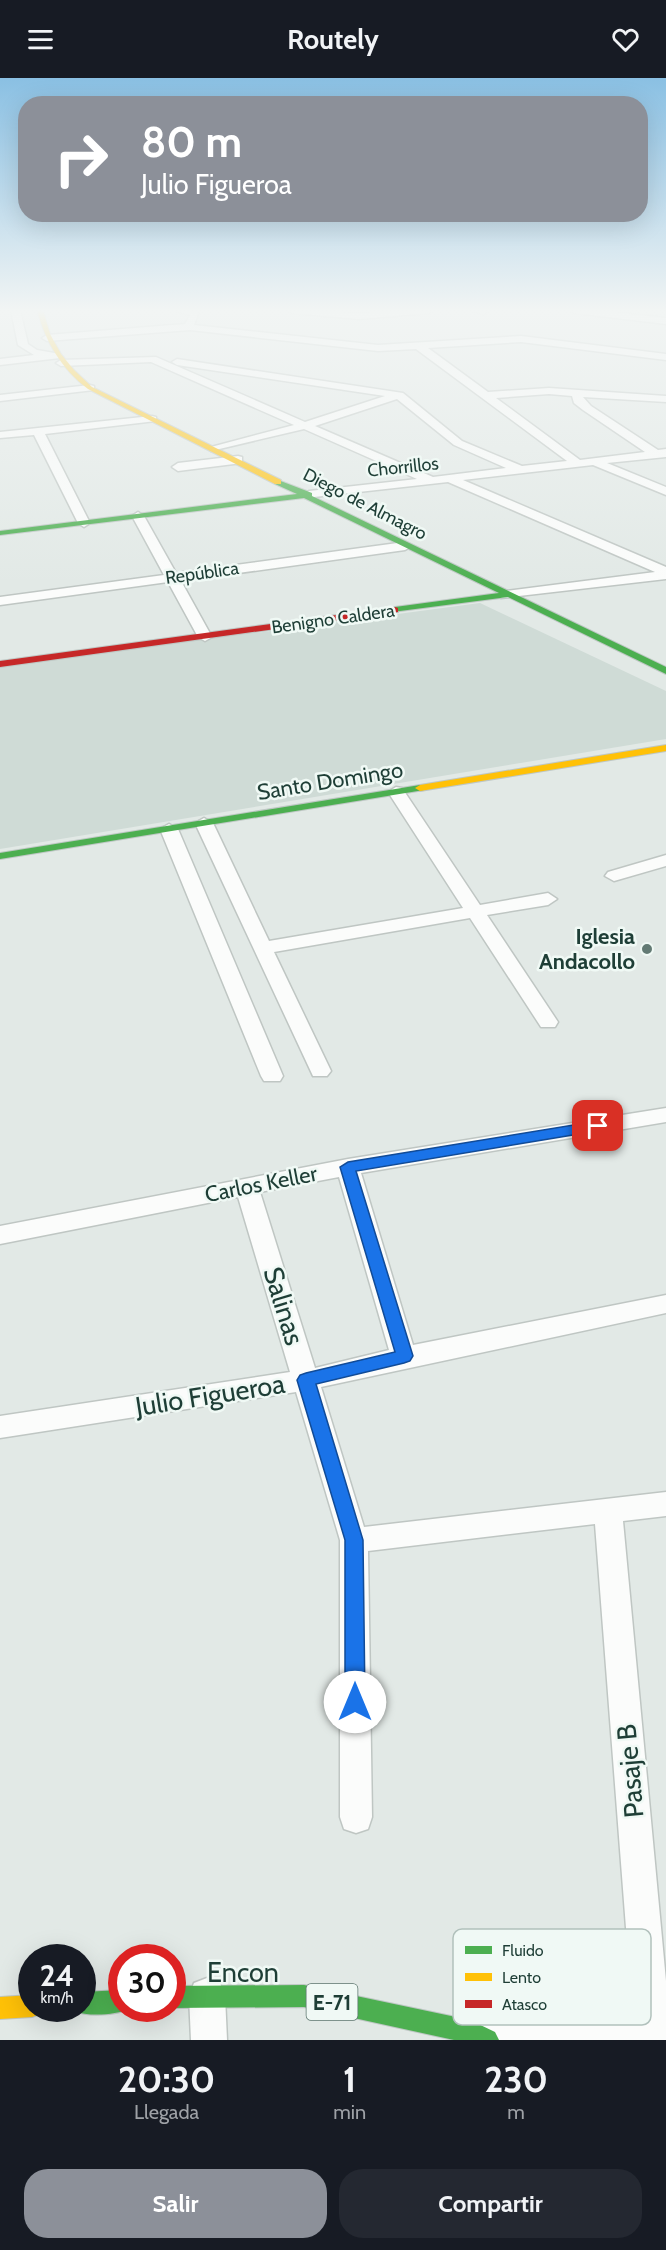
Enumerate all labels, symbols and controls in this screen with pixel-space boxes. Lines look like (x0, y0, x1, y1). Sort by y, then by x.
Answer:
icon: menu (24, 23, 57, 56)
text: Routely (287, 23, 379, 56)
icon: heart (609, 23, 642, 56)
text: 80 m (141, 116, 242, 168)
icon: right (42, 120, 120, 198)
text: Julio Figueroa (141, 168, 292, 201)
street label: Chorrillos (366, 452, 440, 482)
street label: Diego de Almagro (299, 463, 431, 545)
street label: República (164, 557, 241, 589)
street label: Benigno Caldera (270, 599, 396, 639)
street label: Santo Domingo (255, 756, 405, 806)
place label: Iglesia Andacollo (539, 923, 635, 975)
marker: Iglesia Andacollo (640, 942, 654, 956)
pin (572, 1100, 623, 1151)
icon: arrive (581, 1109, 614, 1142)
street label: Carlos Keller (203, 1160, 319, 1208)
street label: Salinas (257, 1263, 311, 1349)
street label: Julio Figueroa (132, 1367, 287, 1423)
position arrow (323, 1670, 387, 1734)
street label: Pasaje B (609, 1723, 651, 1819)
legend (453, 1929, 651, 2025)
text: Fluido (502, 1941, 544, 1960)
speed limit sign: 30 (108, 1944, 186, 2022)
street label: Encon (207, 1956, 279, 1989)
text: 24 (40, 1957, 74, 1994)
text: Lento (502, 1968, 541, 1987)
road number: E-71 (306, 1984, 358, 2020)
text: km/h (41, 1989, 73, 2007)
text: Atasco (502, 1995, 547, 2014)
text: 20:30 (118, 2057, 215, 2101)
text: 1 (343, 2057, 356, 2101)
text: 230 (484, 2057, 548, 2101)
text: Llegada (134, 2100, 199, 2124)
text: min (333, 2100, 366, 2124)
text: m (507, 2100, 525, 2124)
button: Salir (24, 2169, 327, 2238)
button: Compartir (339, 2169, 642, 2238)

